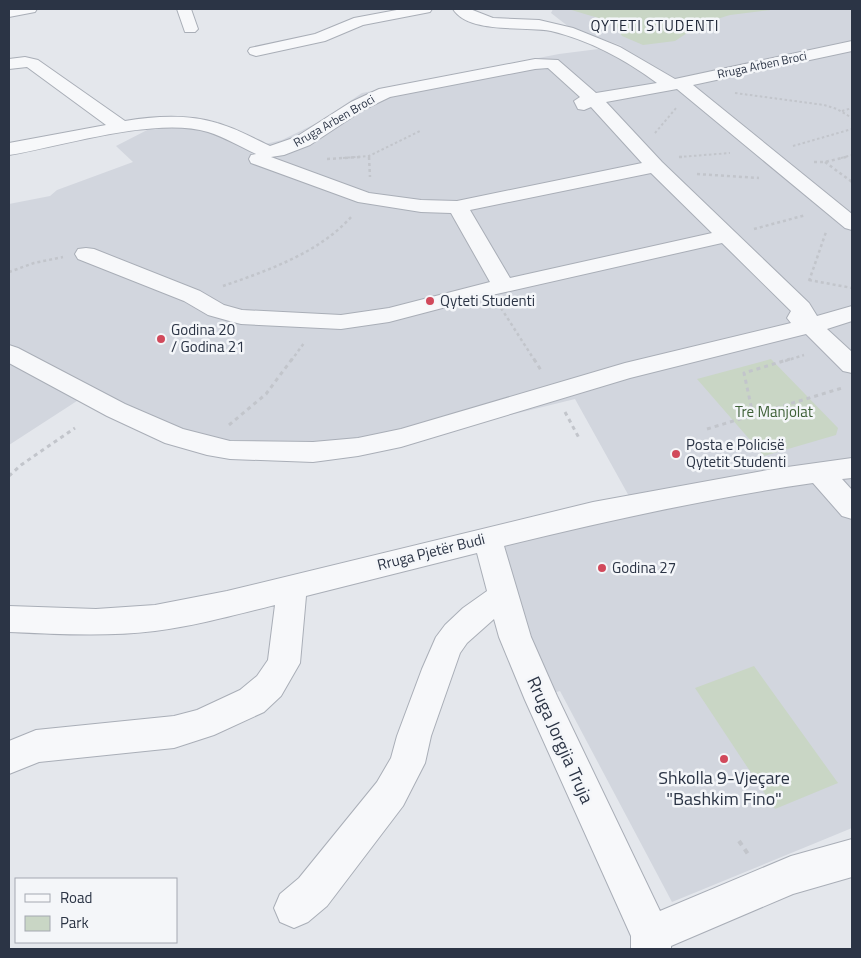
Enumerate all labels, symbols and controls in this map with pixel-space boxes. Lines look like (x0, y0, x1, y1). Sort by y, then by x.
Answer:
district label: QYTETI STUDENTI (591, 14, 720, 37)
street label: Rruga Arben Broci (715, 46, 808, 83)
street label: Rruga Arben Broci (290, 90, 378, 152)
place label: Qyteti Studenti (440, 289, 535, 312)
marker: Qyteti Studenti (424, 295, 436, 307)
place label: Godina 20 / Godina 21 (171, 318, 245, 358)
marker: Godina 20 / Godina 21 (155, 333, 167, 345)
park label: Tre Manjolat (735, 400, 814, 423)
place label: Posta e Policisë Qytetit Studenti (686, 433, 786, 473)
marker: Posta e Policisë Qytetit Studenti (670, 448, 682, 460)
street label: Rruga Pjetër Budi (375, 527, 487, 576)
place label: Godina 27 (612, 556, 676, 579)
marker: Godina 27 (596, 562, 608, 574)
street label: Rruga Jorgjia Truja (520, 672, 601, 808)
marker: Shkolla 9-Vjeçare "Bashkim Fino" (718, 753, 730, 765)
place label: Shkolla 9-Vjeçare "Bashkim Fino" (658, 764, 790, 812)
legend (15, 878, 178, 943)
text: Road (60, 886, 92, 909)
text: Park (60, 911, 89, 934)

